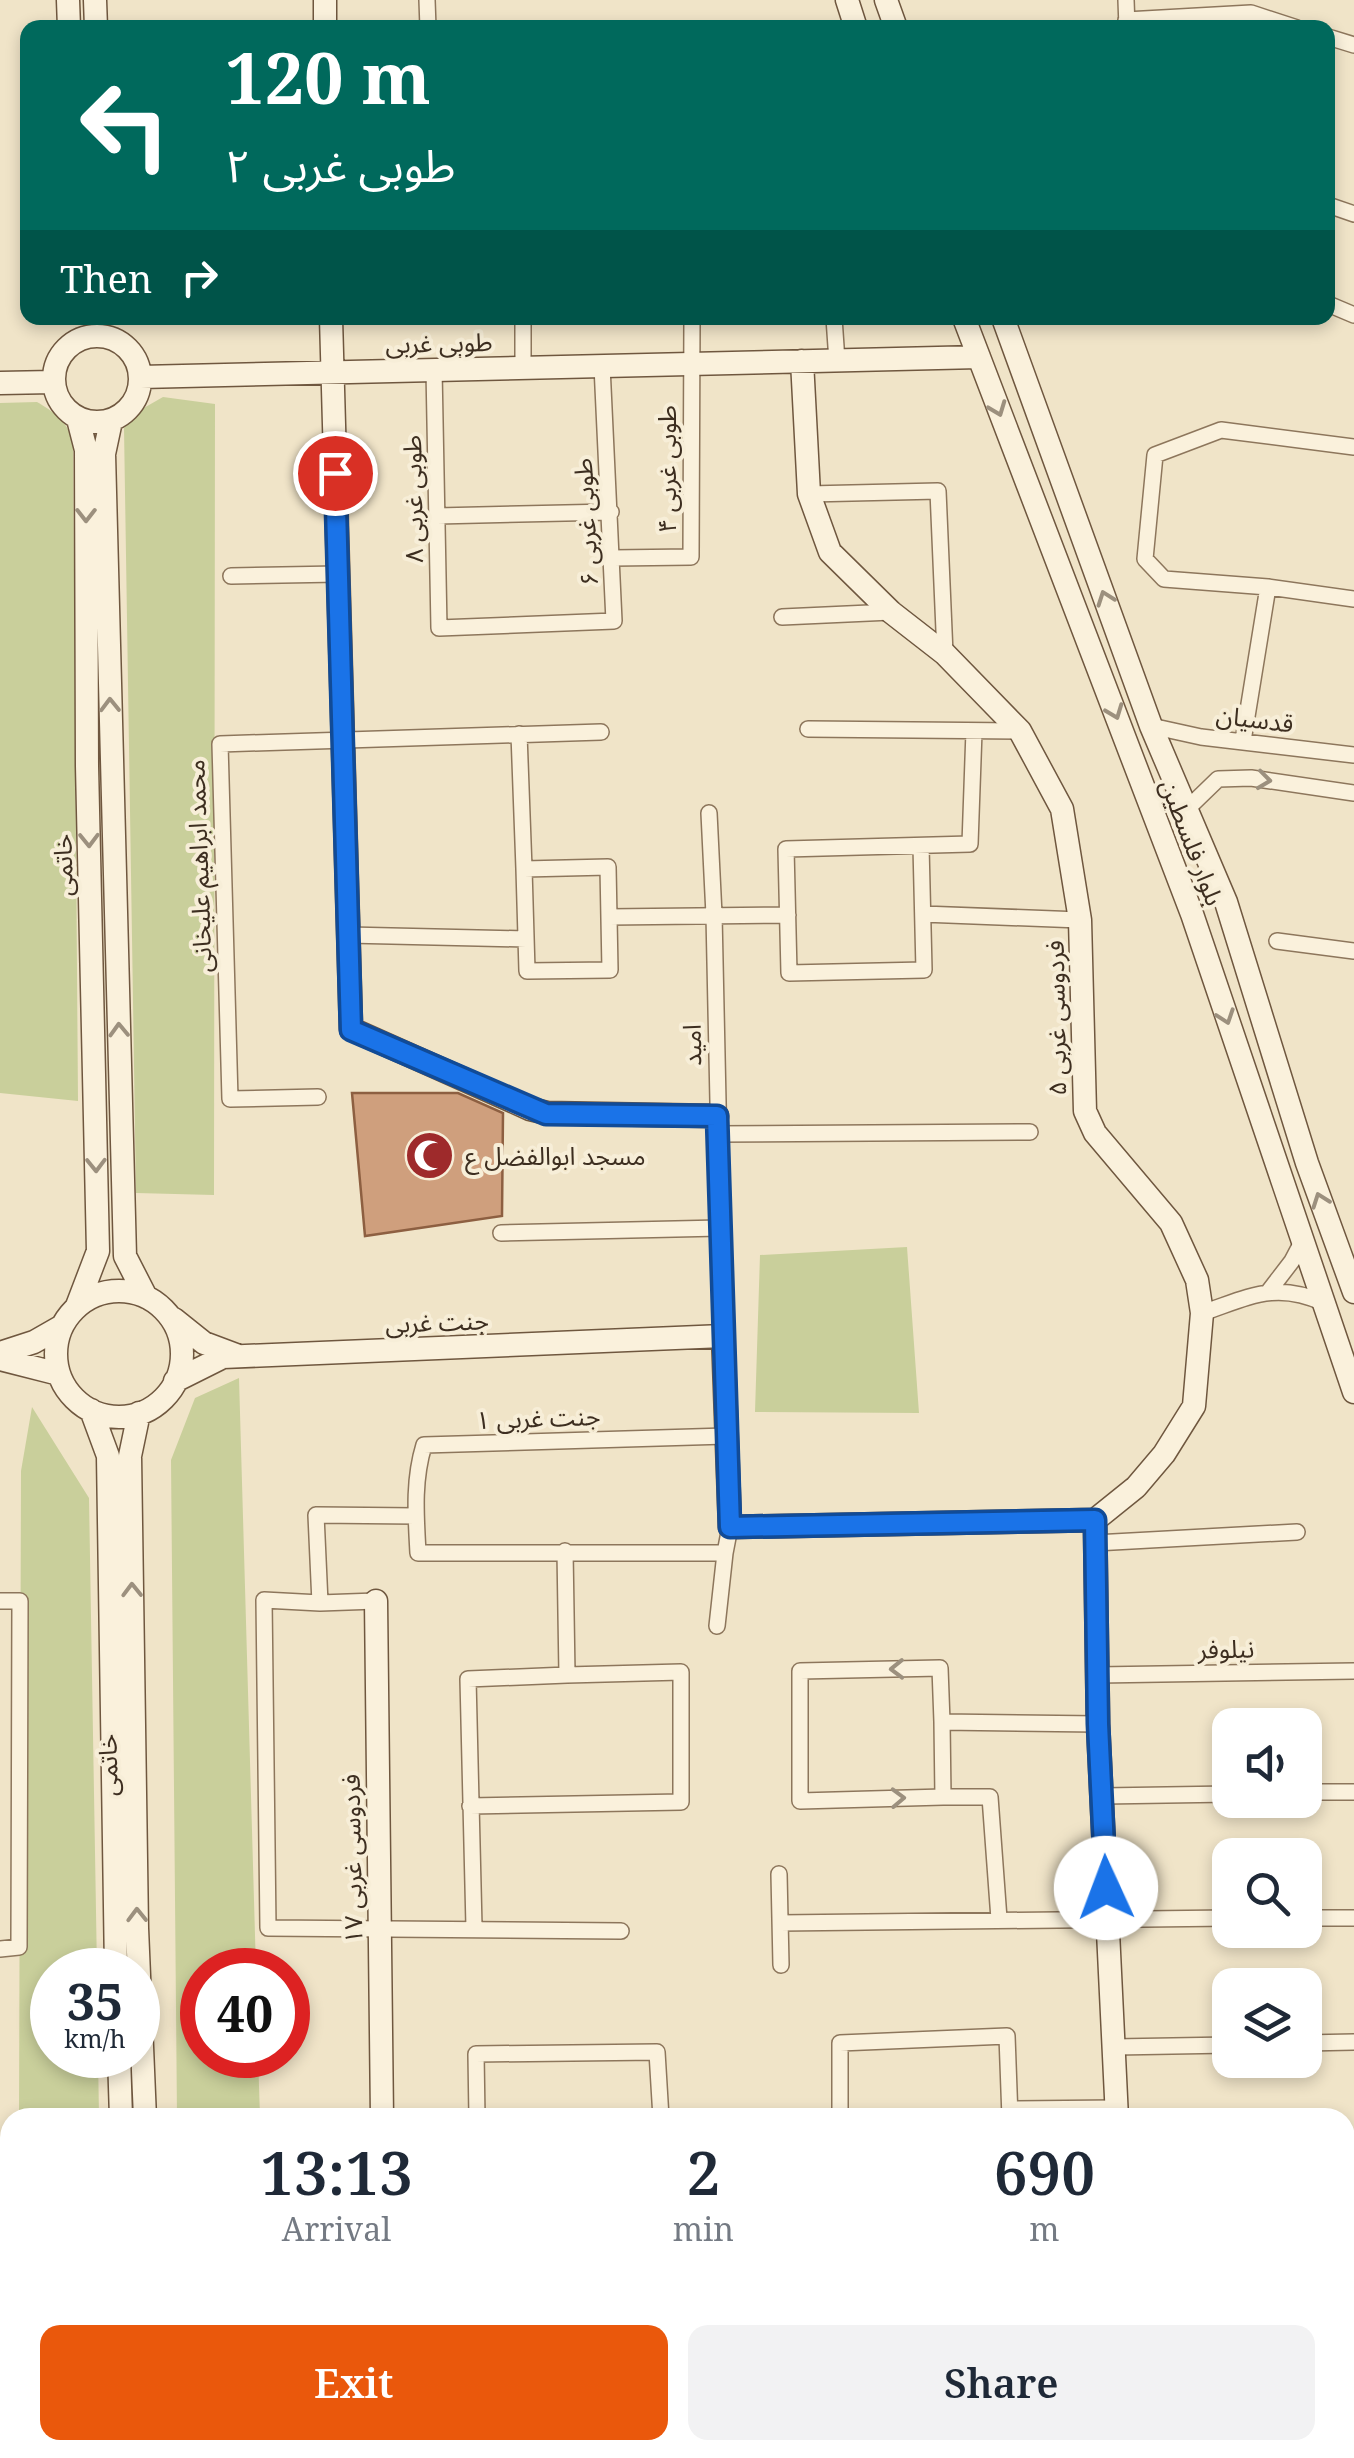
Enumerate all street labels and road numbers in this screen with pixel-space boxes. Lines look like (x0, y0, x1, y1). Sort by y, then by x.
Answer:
street label: طوبی غربی (385, 324, 493, 360)
street label: طوبی غربی ۴ (649, 405, 683, 533)
street label: طوبی غربی ۸ (394, 435, 430, 563)
street label: طوبی غربی ۶ (565, 457, 605, 587)
street label: قدسیان (1214, 696, 1296, 740)
street label: محمد ابراهیم علیخانی (177, 759, 223, 973)
street label: بلوار فلسطین (1153, 774, 1233, 910)
street label: خاتمی (44, 834, 80, 896)
street label: فردوسی غربی ۵ (1037, 940, 1073, 1096)
street label: امید (674, 1024, 708, 1066)
street label: جنت غربی (384, 1302, 490, 1340)
street label: جنت غربی ۱ (475, 1398, 601, 1436)
street label: نیلوفر (1196, 1631, 1255, 1666)
street label: خاتمی (89, 1734, 125, 1796)
street label: فردوسی غربی ۱۷ (333, 1774, 369, 1944)

